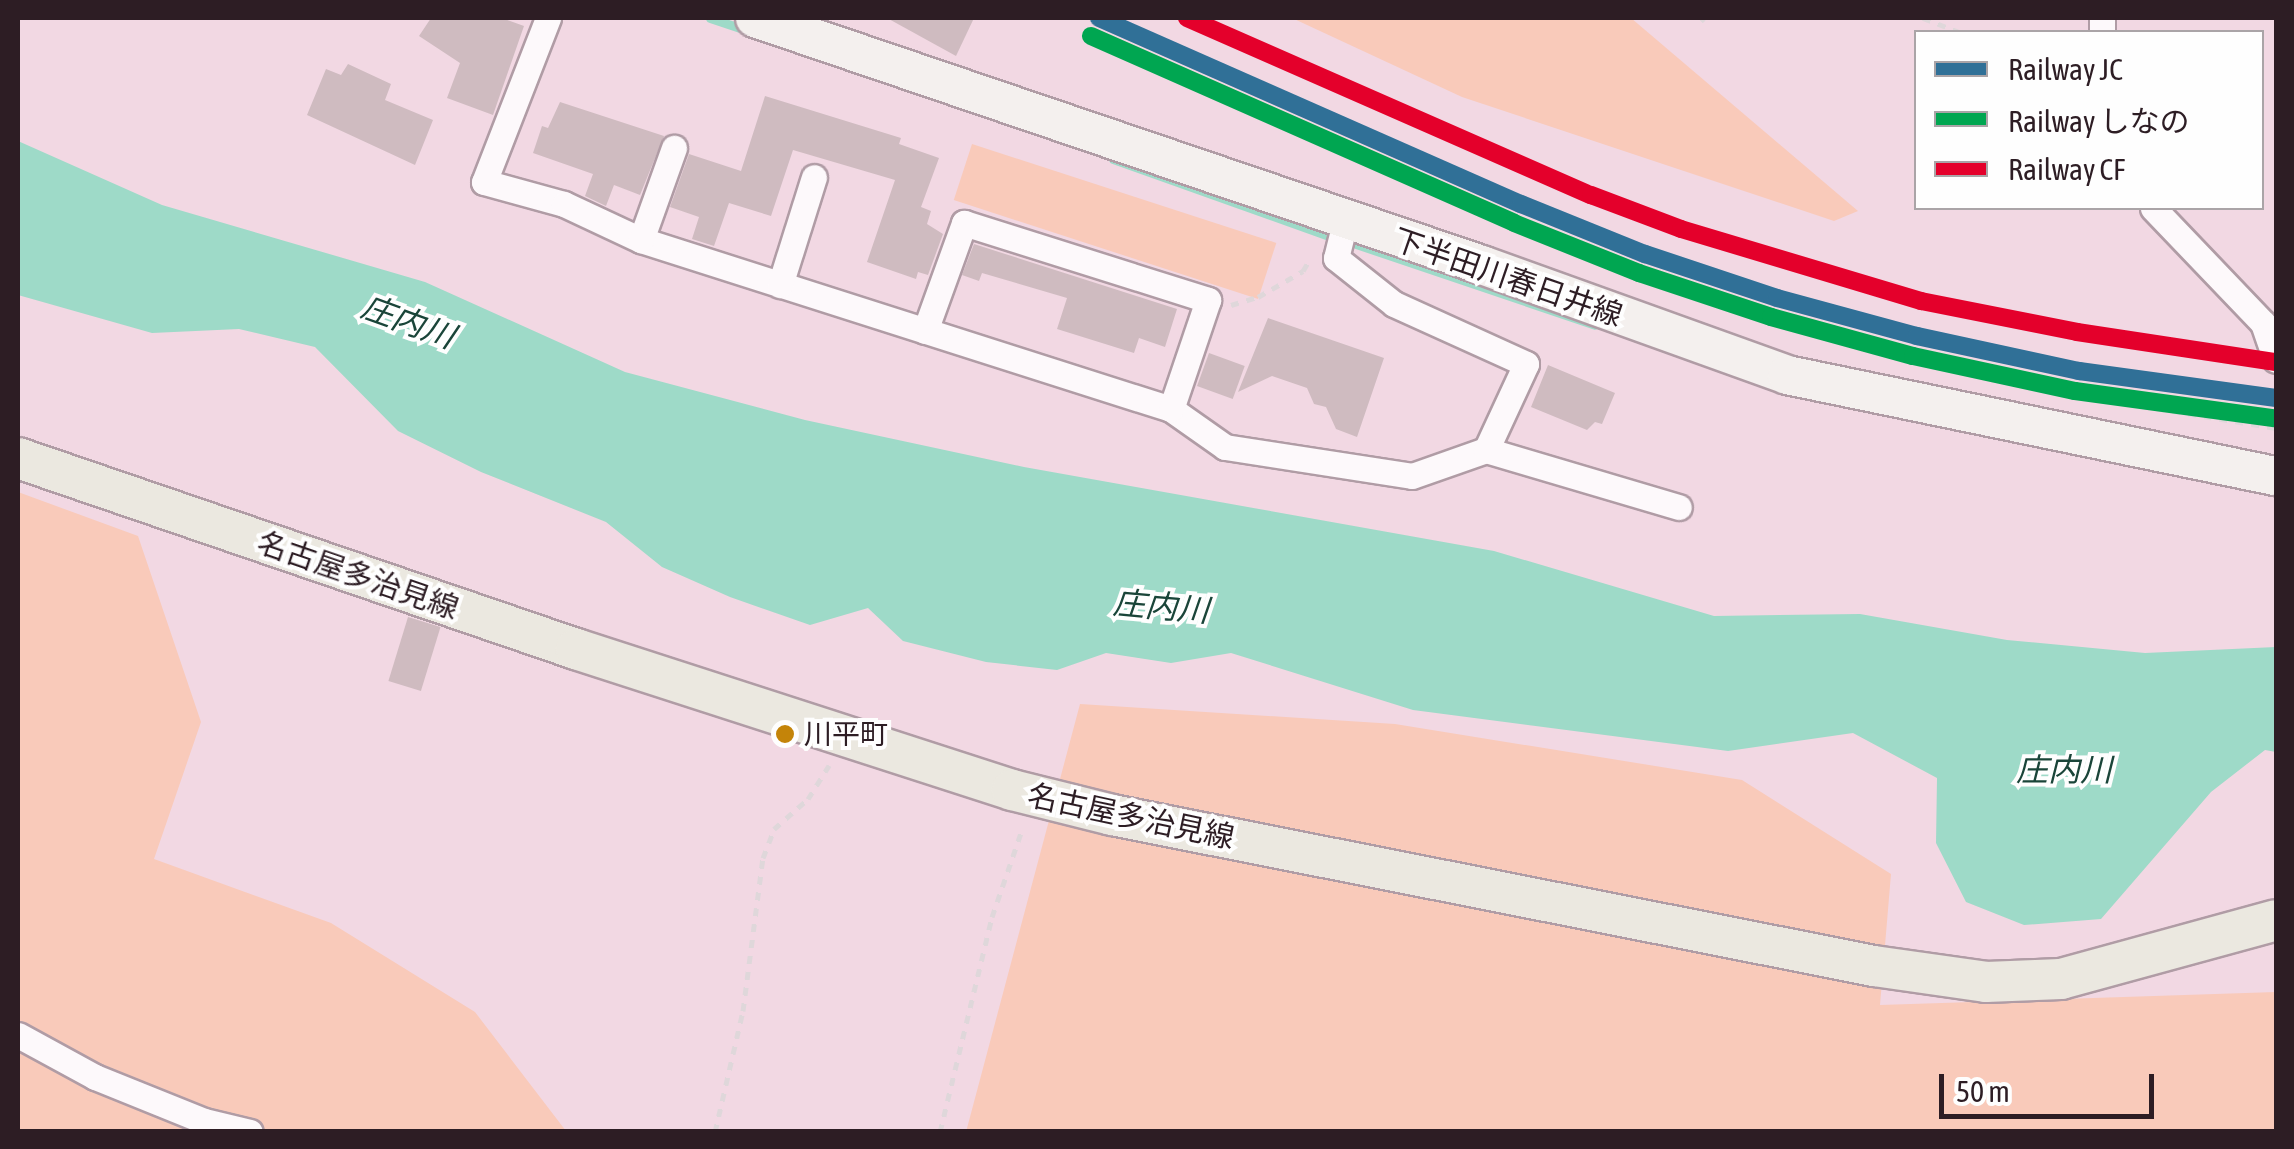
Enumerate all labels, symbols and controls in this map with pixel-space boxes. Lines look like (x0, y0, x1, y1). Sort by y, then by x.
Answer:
legend (1914, 30, 2264, 210)
text: Railway JC (2008, 52, 2123, 86)
text: Railway しなの (2008, 104, 2190, 138)
text: Railway CF (2008, 152, 2125, 186)
street label: 下半田川春日井線 (1389, 221, 1627, 333)
water label: 庄内川 (356, 288, 460, 356)
street label: 名古屋多治見線 (253, 524, 463, 626)
water label: 庄内川 (1112, 584, 1210, 630)
place label: 川平町 (804, 717, 888, 751)
marker: 川平町 (775, 724, 795, 744)
water label: 庄内川 (2016, 751, 2112, 789)
street label: 名古屋多治見線 (1025, 777, 1237, 855)
scale bar (1944, 1054, 2159, 1116)
text: 50 m (1956, 1074, 2010, 1108)

